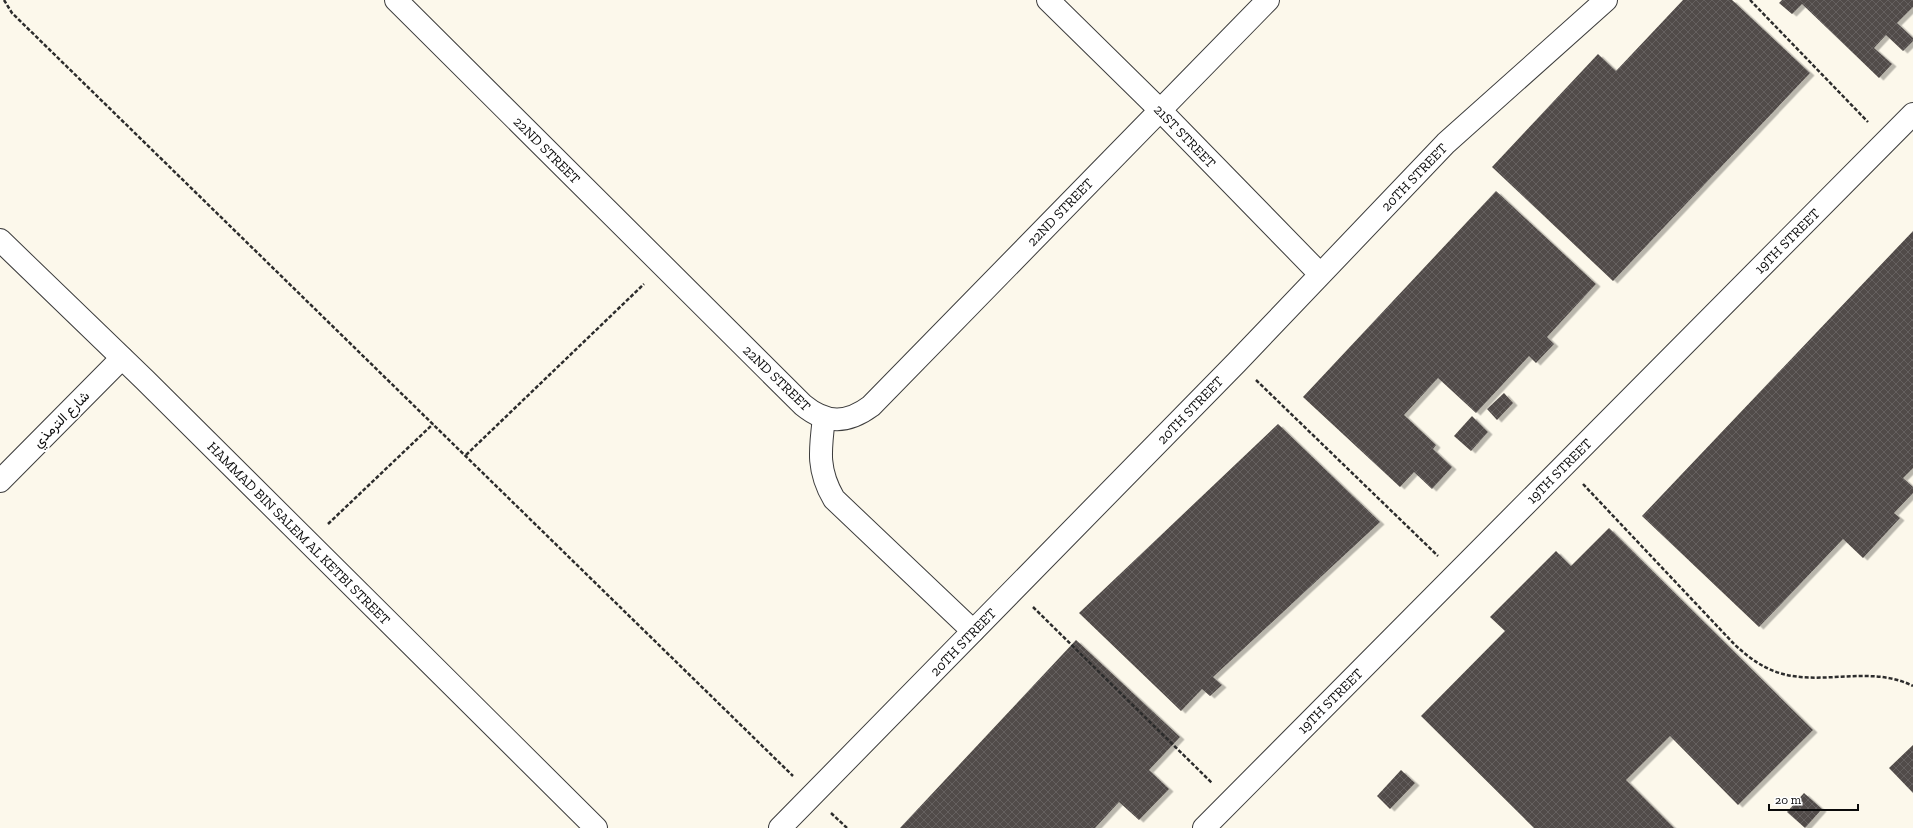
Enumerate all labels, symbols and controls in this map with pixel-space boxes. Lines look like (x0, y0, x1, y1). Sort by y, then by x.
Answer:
street label: 21ST STREET (1150, 101, 1219, 172)
street label: 22ND STREET (510, 113, 584, 188)
street label: 20TH STREET (1378, 140, 1451, 215)
street label: 22ND STREET (1024, 175, 1097, 250)
street label: 19TH STREET (1751, 205, 1824, 277)
street label: 22ND STREET (739, 342, 814, 415)
street label: 20TH STREET (1154, 373, 1227, 448)
street label: شارع الترمذي (30, 388, 95, 453)
street label: 19TH STREET (1523, 435, 1596, 507)
street label: HAMMAD BIN SALEM AL KETBI STREET (204, 438, 394, 629)
street label: 20TH STREET (927, 605, 1000, 680)
street label: 19TH STREET (1294, 665, 1367, 737)
scale bar (1769, 786, 1858, 812)
text: 20 m (1775, 793, 1802, 807)

